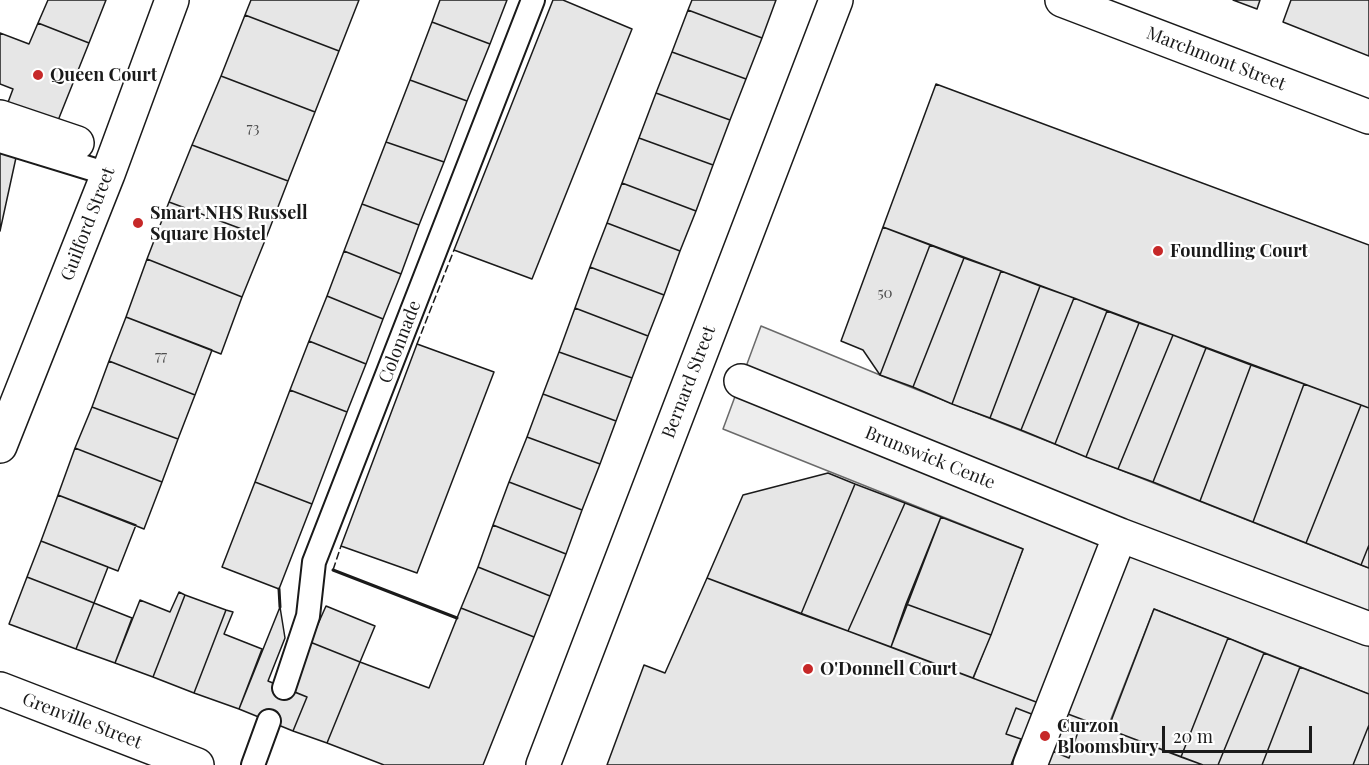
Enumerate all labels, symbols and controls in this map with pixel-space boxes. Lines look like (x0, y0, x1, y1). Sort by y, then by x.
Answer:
street label: Marchmont Street (1143, 23, 1289, 95)
place label: Queen Court (50, 64, 157, 86)
marker: Queen Court (31, 68, 45, 82)
house number: 73 (247, 119, 259, 137)
street label: Guilford Street (56, 164, 120, 284)
place label: Smart NHS Russell Square Hostel (150, 202, 308, 244)
marker: Smart NHS Russell Square Hostel (131, 216, 145, 230)
place label: Foundling Court (1170, 240, 1308, 262)
marker: Foundling Court (1151, 244, 1165, 258)
house number: 50 (877, 284, 893, 302)
street label: Colonnade (374, 298, 426, 386)
street label: Bernard Street (658, 323, 720, 441)
house number: 77 (155, 347, 167, 365)
street label: Brunswick Cente (862, 422, 998, 494)
place label: O'Donnell Court (820, 658, 957, 680)
marker: O'Donnell Court (801, 662, 815, 676)
street label: Grenville Street (19, 688, 145, 754)
scale bar (1165, 714, 1315, 752)
place label: Curzon Bloomsbury (1057, 715, 1159, 758)
text: 20 m (1173, 724, 1213, 748)
marker: Curzon Bloomsbury (1038, 729, 1052, 743)

